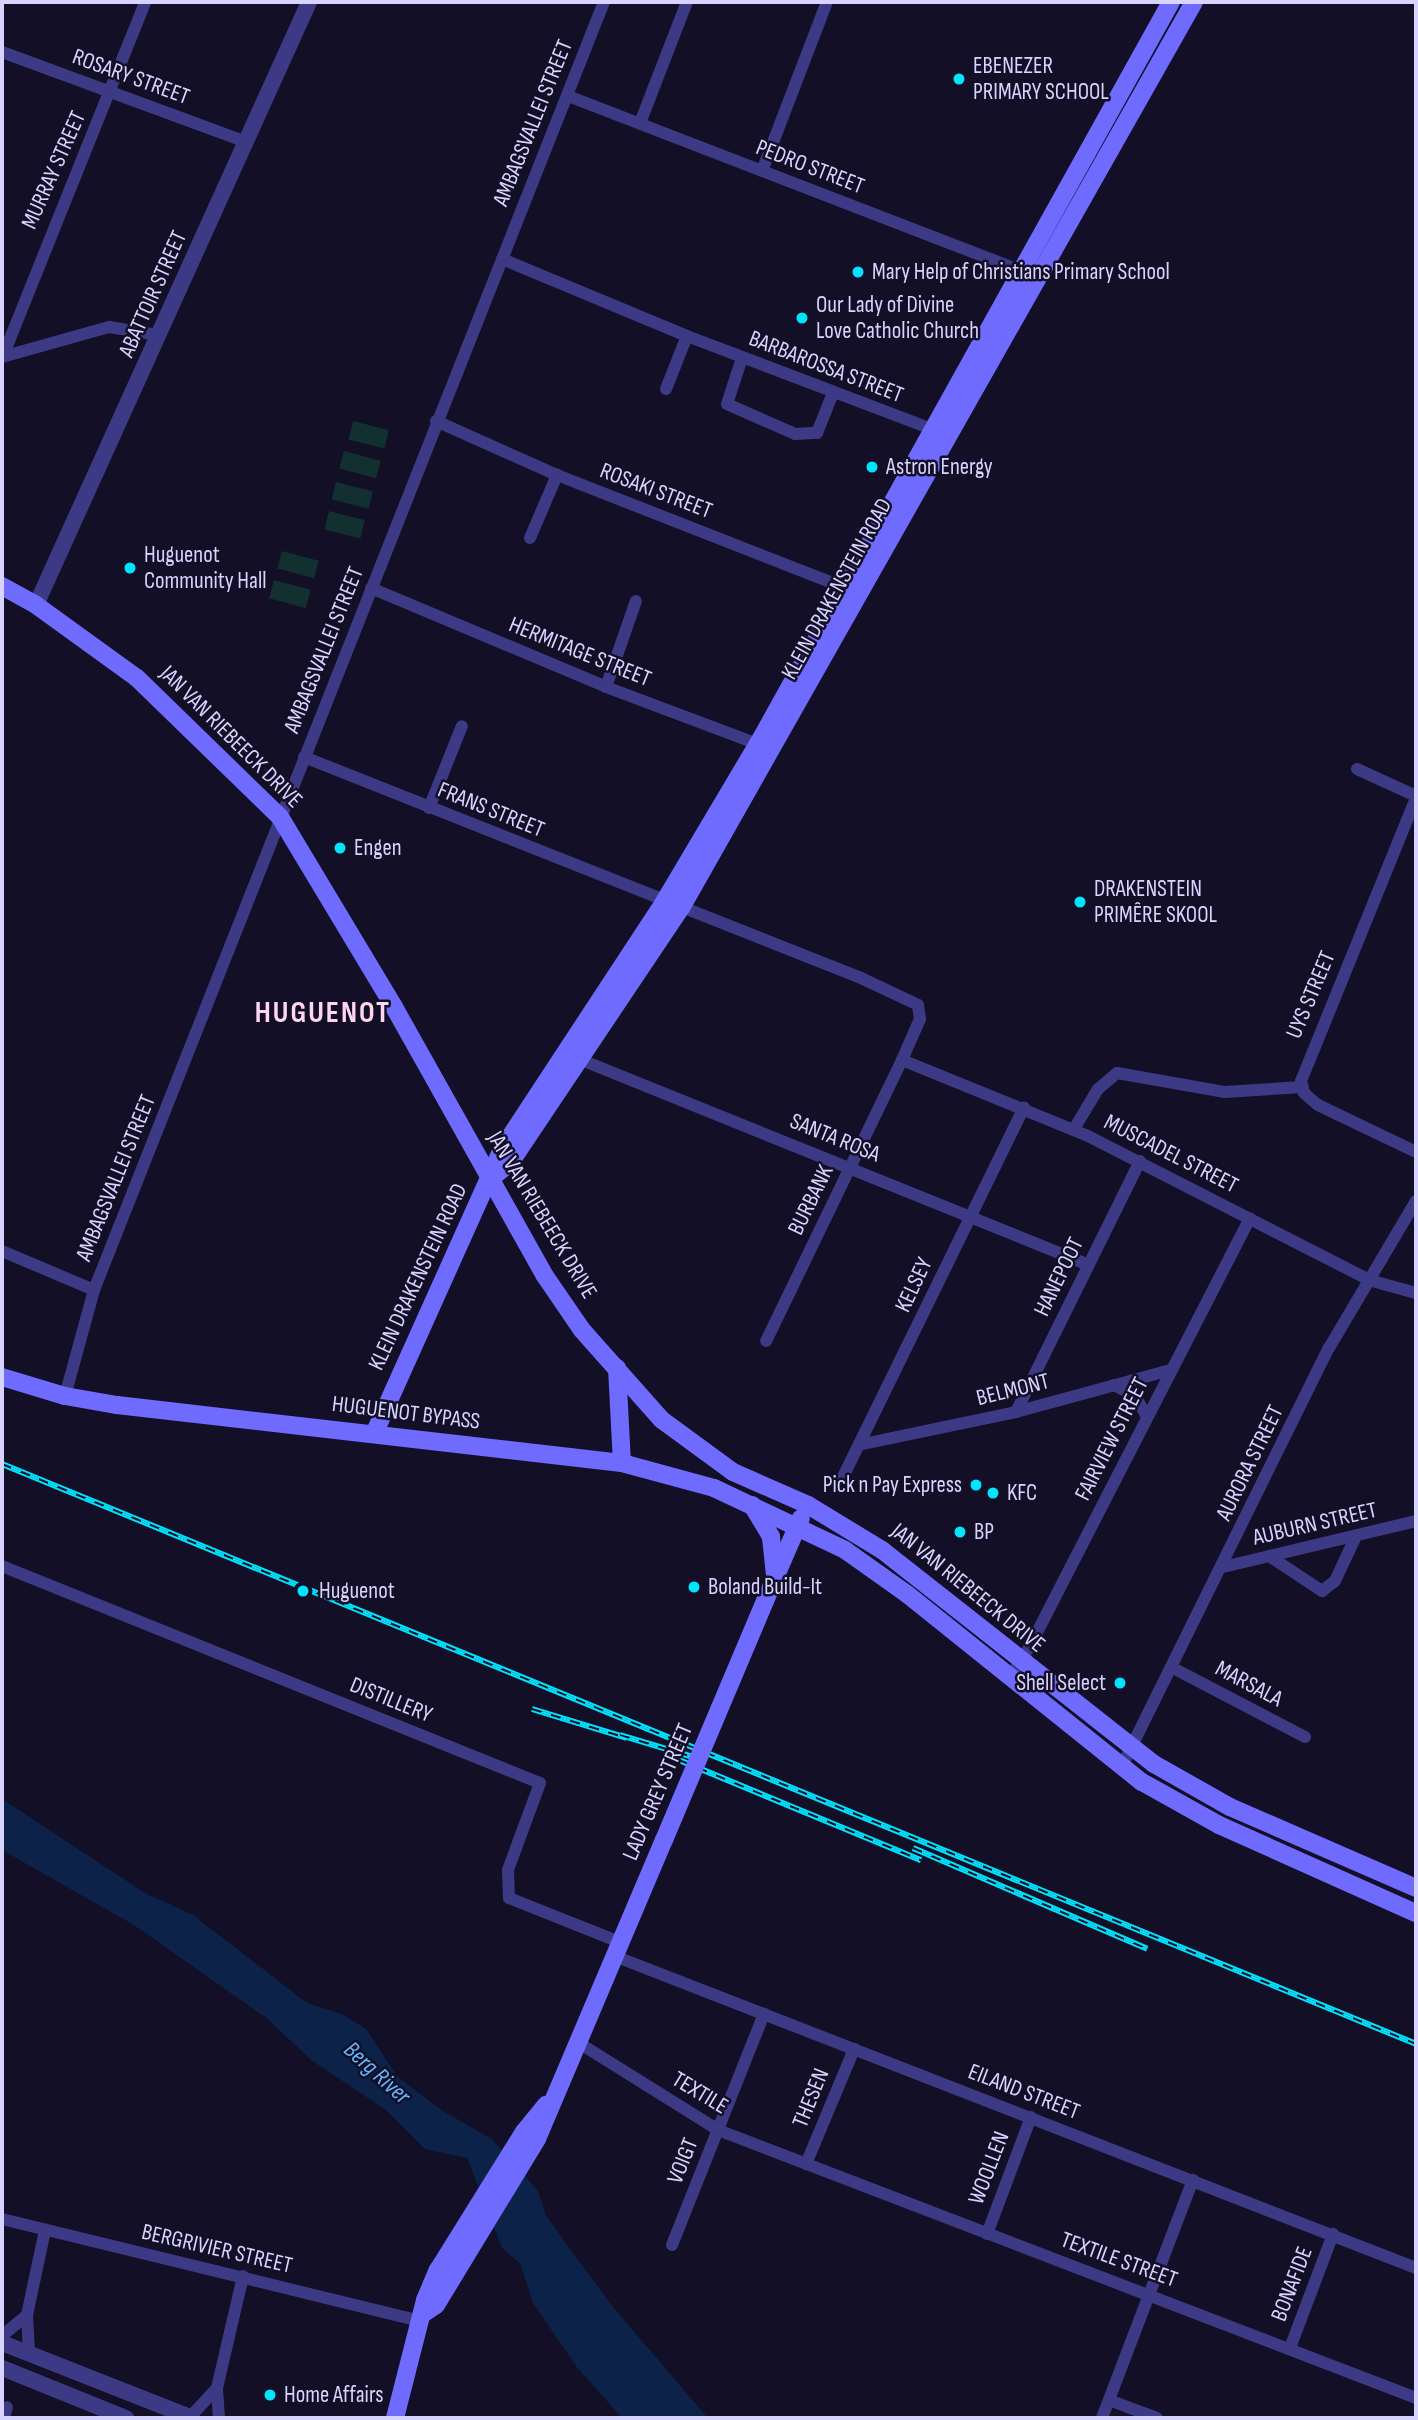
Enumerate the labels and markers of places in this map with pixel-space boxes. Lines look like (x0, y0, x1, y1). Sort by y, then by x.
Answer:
place label: EBENEZER PRIMARY SCHOOL (973, 52, 1109, 106)
marker: EBENEZER PRIMARY SCHOOL (951, 71, 967, 87)
place label: Mary Help of Christians Primary School (872, 258, 1170, 286)
marker: Mary Help of Christians Primary School (850, 264, 866, 280)
place label: Our Lady of Divine Love Catholic Church (816, 291, 979, 345)
marker: Our Lady of Divine Love Catholic Church (794, 310, 810, 326)
place label: Astron Energy (886, 453, 993, 481)
marker: Astron Energy (864, 459, 880, 475)
place label: Huguenot Community Hall (144, 541, 266, 595)
marker: Huguenot Community Hall (122, 560, 138, 576)
place label: Engen (354, 834, 401, 862)
marker: Engen (332, 840, 348, 856)
place label: DRAKENSTEIN PRIMÊRE SKOOL (1094, 875, 1217, 929)
marker: DRAKENSTEIN PRIMÊRE SKOOL (1072, 894, 1088, 910)
place label: Pick n Pay Express (823, 1471, 962, 1499)
marker: Pick n Pay Express (968, 1477, 984, 1493)
place label: KFC (1007, 1479, 1037, 1507)
marker: KFC (985, 1485, 1001, 1501)
place label: BP (974, 1518, 994, 1546)
marker: BP (952, 1524, 968, 1540)
place label: Boland Build-It (708, 1573, 822, 1601)
place label: Huguenot (319, 1577, 395, 1605)
marker: Boland Build-It (686, 1579, 702, 1595)
marker: Huguenot (293, 1581, 313, 1601)
place label: Shell Select (1016, 1669, 1106, 1697)
marker: Shell Select (1112, 1675, 1128, 1691)
place label: Home Affairs (284, 2381, 383, 2409)
marker: Home Affairs (262, 2387, 278, 2403)

